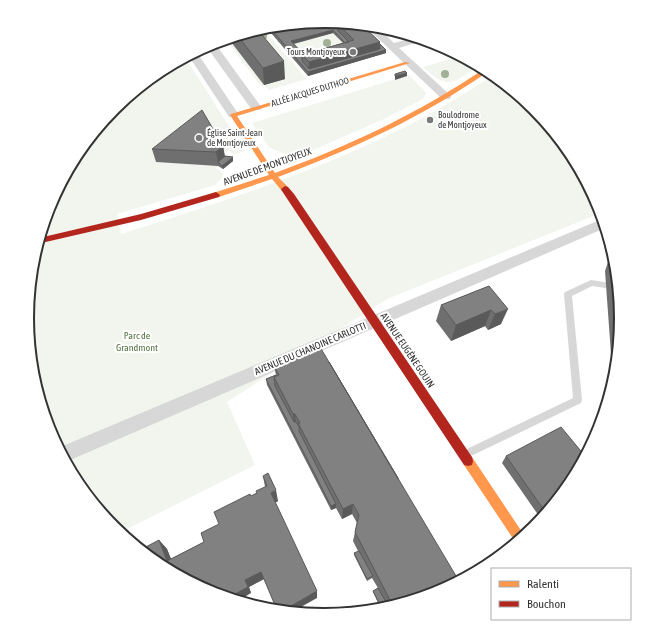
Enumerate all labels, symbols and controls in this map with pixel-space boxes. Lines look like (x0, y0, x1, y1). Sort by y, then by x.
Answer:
place label: Tours Montjoyeux (287, 47, 345, 57)
marker: Tours Montjoyeux (348, 47, 358, 57)
street label: ALLÉE JACQUES DUTHOO (270, 75, 350, 109)
place label: Boulodrome de Montjoyeux (438, 110, 487, 130)
marker: Boulodrome de Montjoyeux (425, 115, 435, 125)
place label: Église Saint-Jean de Montjoyeux (207, 128, 262, 148)
marker: Église Saint-Jean de Montjoyeux (194, 133, 204, 143)
street label: AVENUE DE MONTJOYEUX (222, 145, 313, 187)
street label: AVENUE EUGÈNE GOUIN (378, 311, 437, 390)
street label: AVENUE DU CHANOINE CARLOTTI (253, 320, 368, 377)
park label: Parc de Grandmont (116, 330, 158, 353)
legend (491, 568, 631, 620)
text: Ralenti (527, 577, 559, 591)
text: Bouchon (527, 597, 566, 611)

